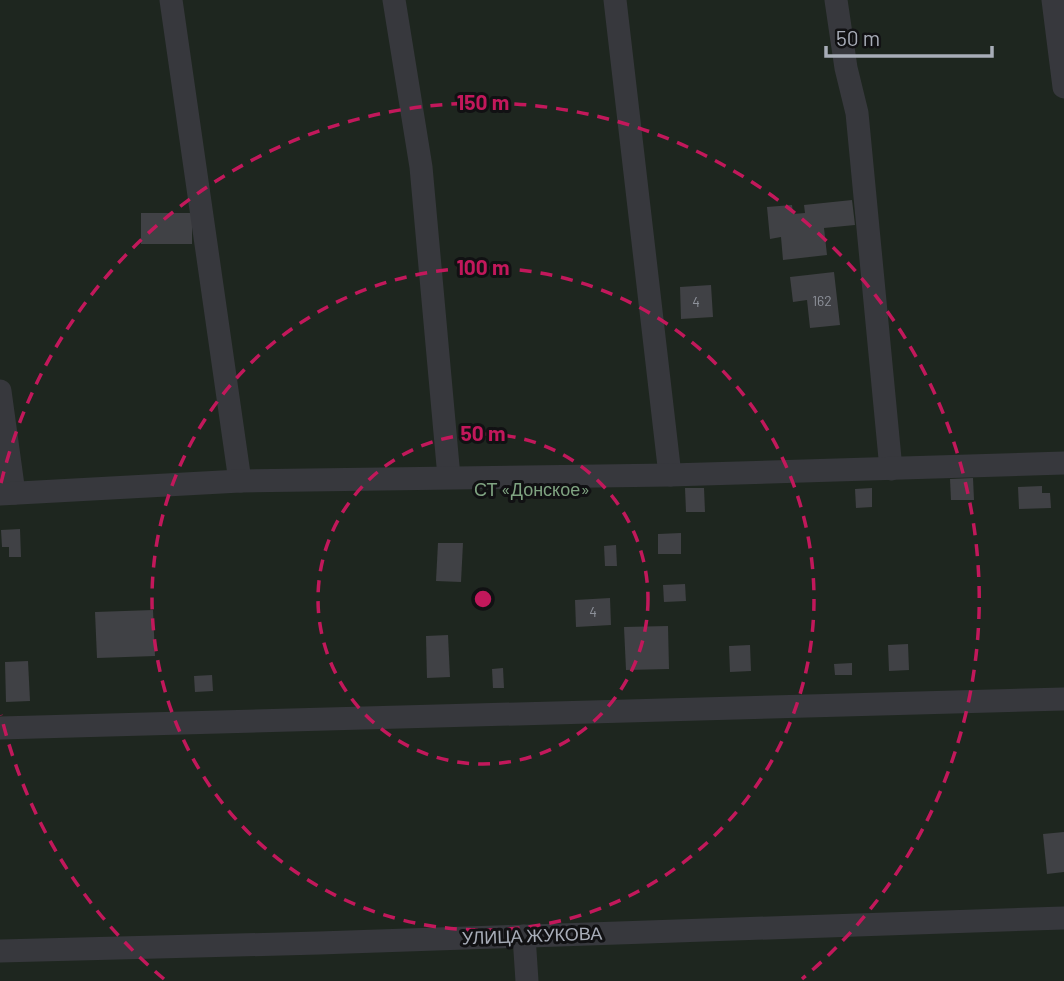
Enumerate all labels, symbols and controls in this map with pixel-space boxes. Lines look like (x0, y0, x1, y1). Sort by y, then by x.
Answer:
scale bar (826, 14, 992, 58)
text: 50 m (836, 25, 880, 50)
text: 150 m (457, 89, 509, 114)
text: 100 m (456, 254, 510, 279)
house number: 162 (812, 292, 832, 309)
house number: 4 (692, 293, 700, 310)
text: 50 m (460, 420, 506, 445)
park label: СТ «Донское» (474, 478, 590, 500)
centre of rings (471, 587, 495, 611)
house number: 4 (589, 603, 597, 620)
street label: УЛИЦА ЖУКОВА (461, 922, 603, 948)

